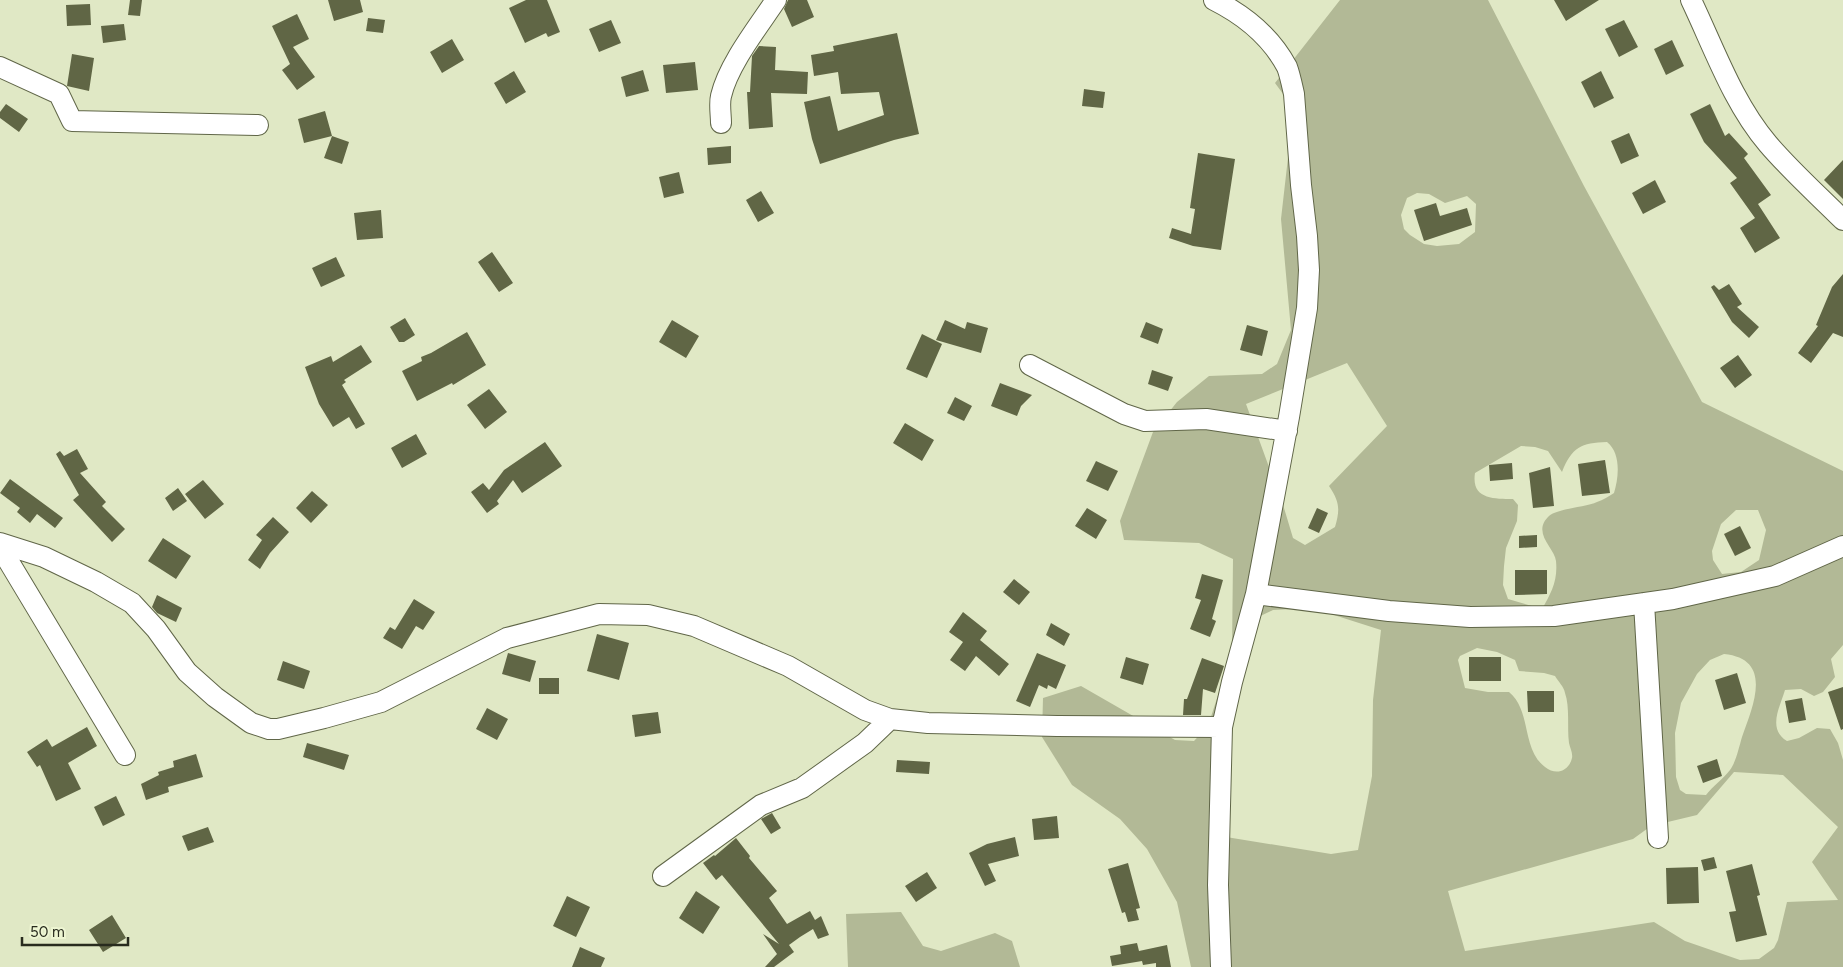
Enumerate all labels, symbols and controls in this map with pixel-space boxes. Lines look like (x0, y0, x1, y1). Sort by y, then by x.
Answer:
scale bar (22, 914, 129, 946)
text: 50 m (30, 923, 65, 941)

